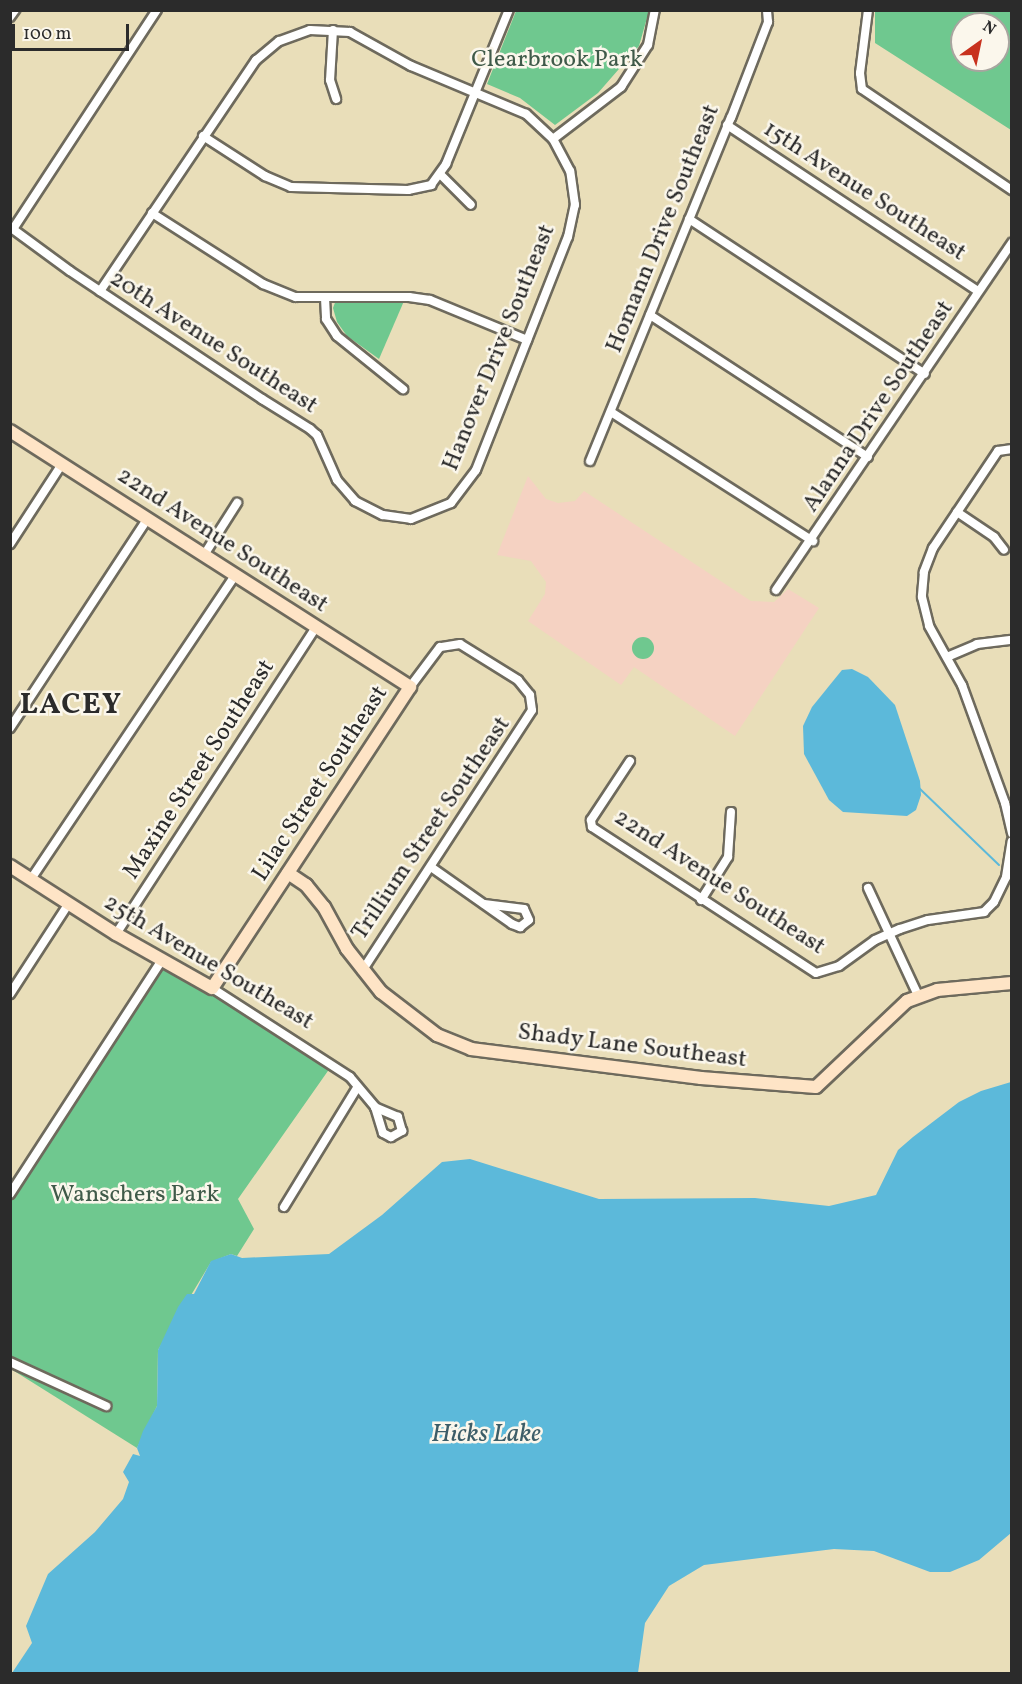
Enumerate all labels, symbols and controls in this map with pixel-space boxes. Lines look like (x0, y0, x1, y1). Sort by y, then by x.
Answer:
scale bar (15, 12, 132, 50)
north arrow (950, 12, 1010, 72)
text: N (978, 16, 1000, 41)
text: 100 m (23, 22, 72, 47)
park label: Clearbrook Park (471, 47, 643, 75)
street label: Homann Drive Southeast (601, 101, 727, 357)
street label: 15th Avenue Southeast (757, 116, 971, 268)
street label: Hanover Drive Southeast (437, 221, 563, 475)
street label: 20th Avenue Southeast (104, 265, 322, 421)
street label: Alanna Drive Southeast (797, 296, 961, 518)
street label: 22nd Avenue Southeast (111, 462, 333, 620)
street label: Maxine Street Southeast (118, 655, 282, 885)
street label: Lilac Street Southeast (247, 681, 395, 887)
district label: LACEY (20, 687, 122, 723)
street label: Trillium Street Southeast (346, 712, 518, 946)
street label: 22nd Avenue Southeast (608, 804, 830, 962)
street label: 25th Avenue Southeast (98, 889, 318, 1037)
street label: Shady Lane Southeast (516, 1019, 748, 1075)
park label: Wanschers Park (51, 1182, 219, 1210)
water label: Hicks Lake (431, 1419, 541, 1451)

